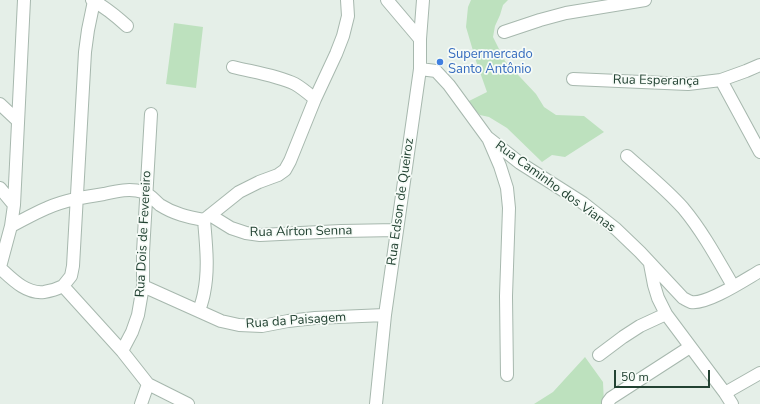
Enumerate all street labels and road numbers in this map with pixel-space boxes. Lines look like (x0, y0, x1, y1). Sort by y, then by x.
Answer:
street label: Rua Esperança (613, 72, 699, 90)
street label: Rua Edson de Queiroz (384, 137, 418, 267)
street label: Rua Caminho dos Vianas (492, 138, 618, 236)
street label: Rua Dois de Fevereiro (133, 170, 155, 298)
street label: Rua Aírton Senna (250, 223, 352, 241)
street label: Rua da Paisagem (245, 310, 347, 332)

